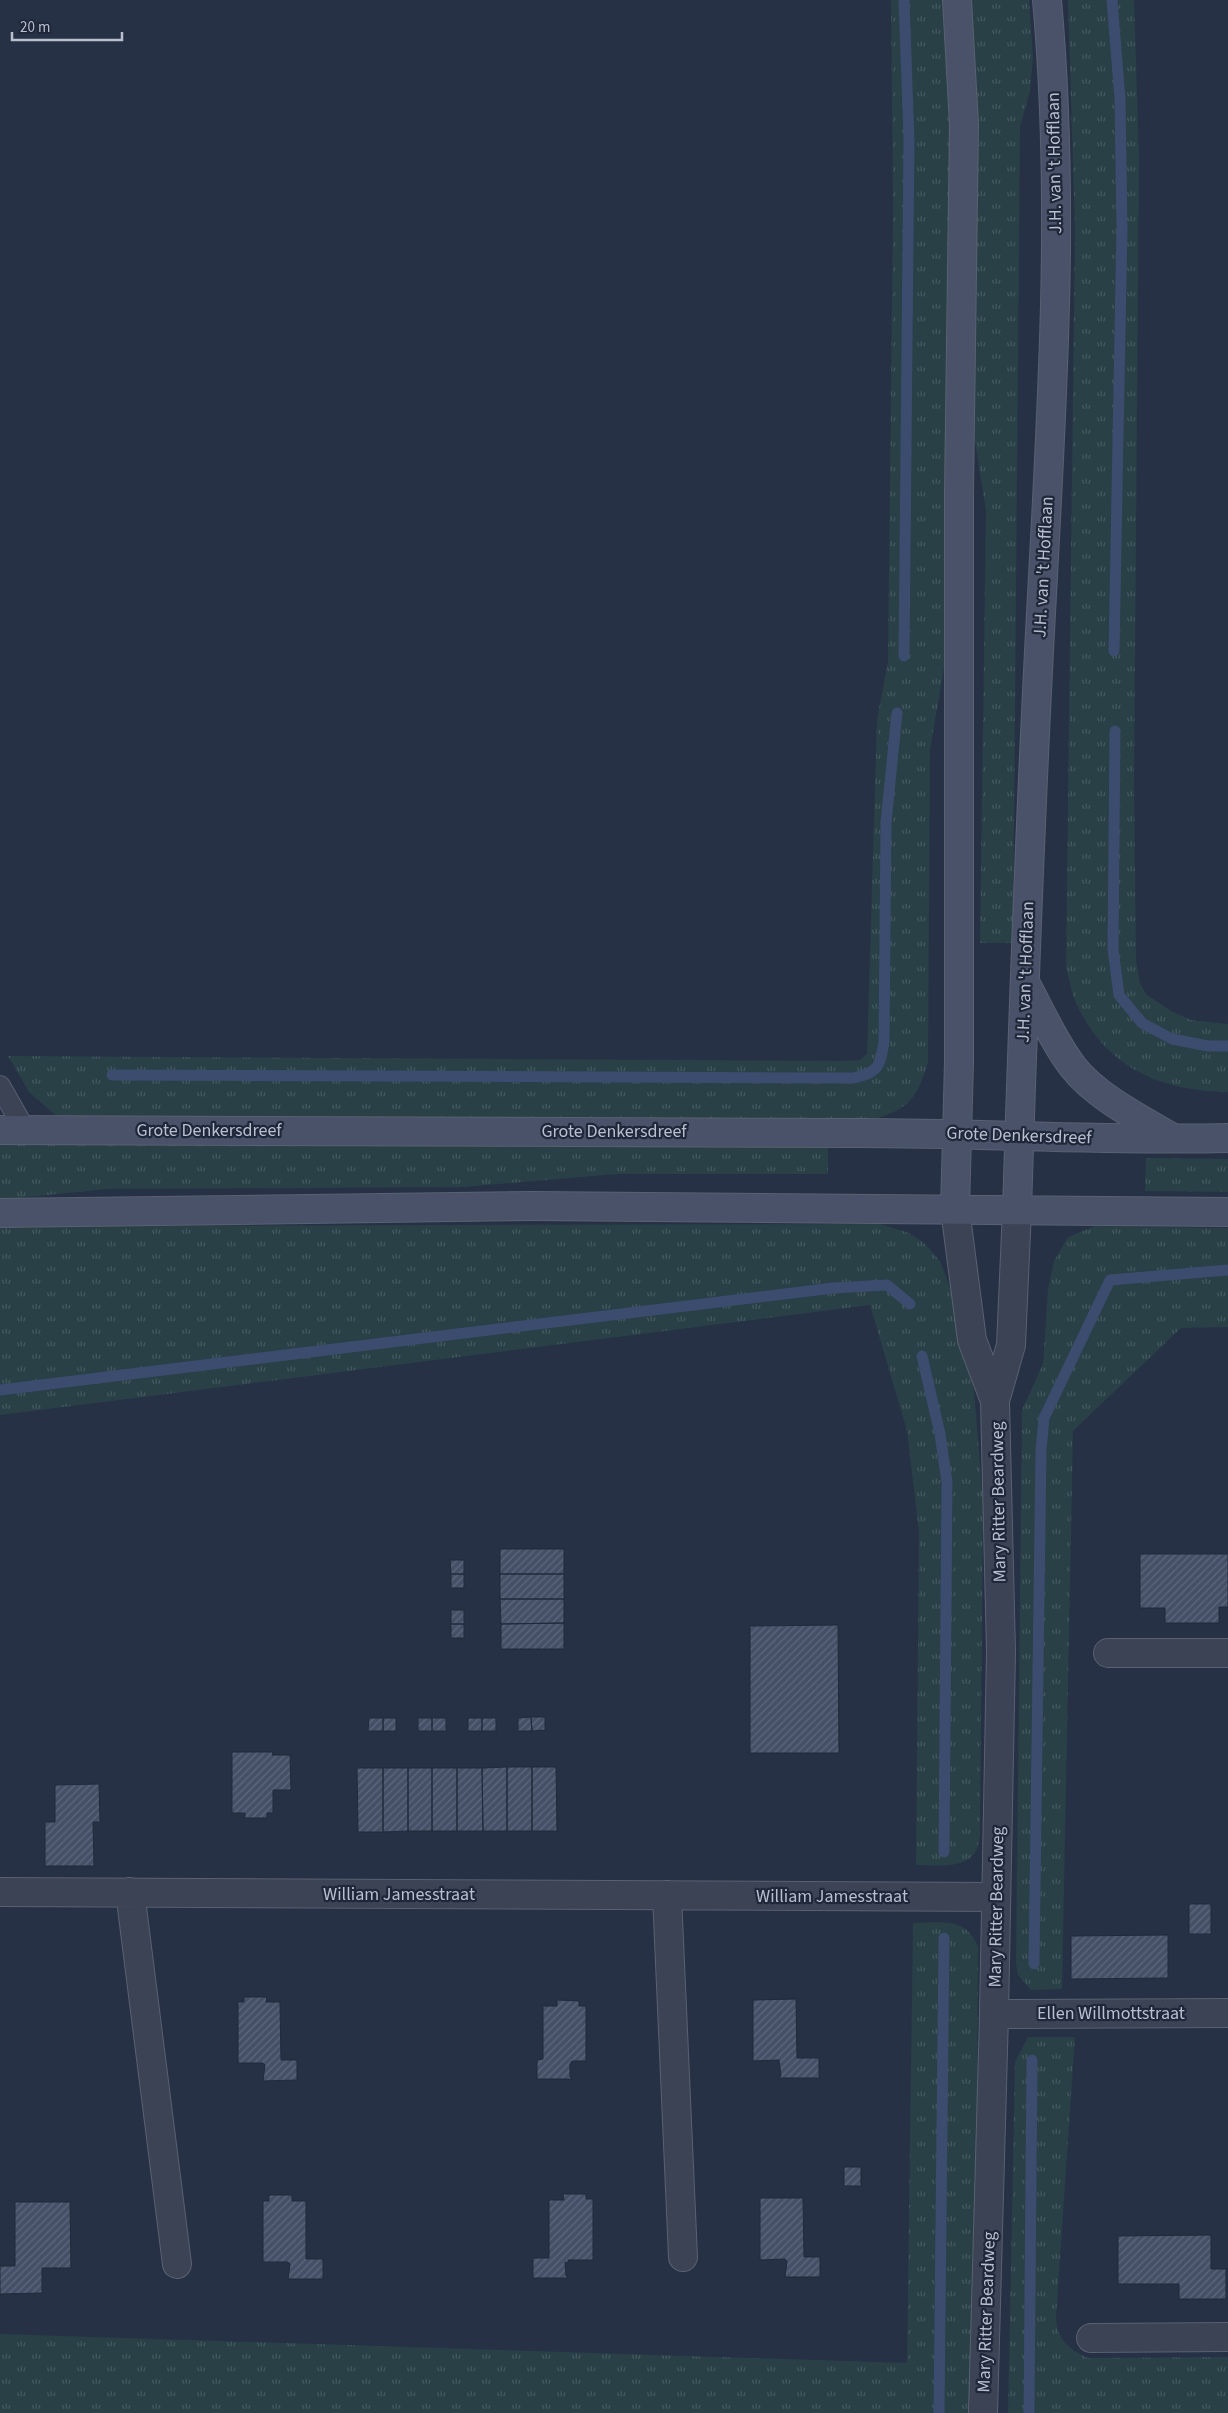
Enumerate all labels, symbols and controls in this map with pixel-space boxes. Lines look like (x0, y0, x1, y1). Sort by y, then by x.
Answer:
scale bar (12, 10, 122, 42)
text: 20 m (20, 17, 50, 38)
street label: J.H. van 't Hofflaan (1041, 92, 1068, 234)
street label: J.H. van 't Hofflaan (1027, 496, 1060, 638)
street label: J.H. van 't Hofflaan (1011, 901, 1040, 1043)
street label: Grote Denkersdreef (136, 1118, 282, 1143)
street label: Grote Denkersdreef (541, 1119, 687, 1144)
street label: Grote Denkersdreef (946, 1120, 1093, 1151)
street label: Mary Ritter Beardweg (985, 1421, 1012, 1583)
street label: Mary Ritter Beardweg (983, 1826, 1010, 1988)
street label: William Jamesstraat (323, 1882, 475, 1907)
street label: William Jamesstraat (756, 1884, 908, 1909)
street label: Ellen Willmottstraat (1037, 2001, 1185, 2026)
street label: Mary Ritter Beardweg (971, 2231, 1002, 2393)

